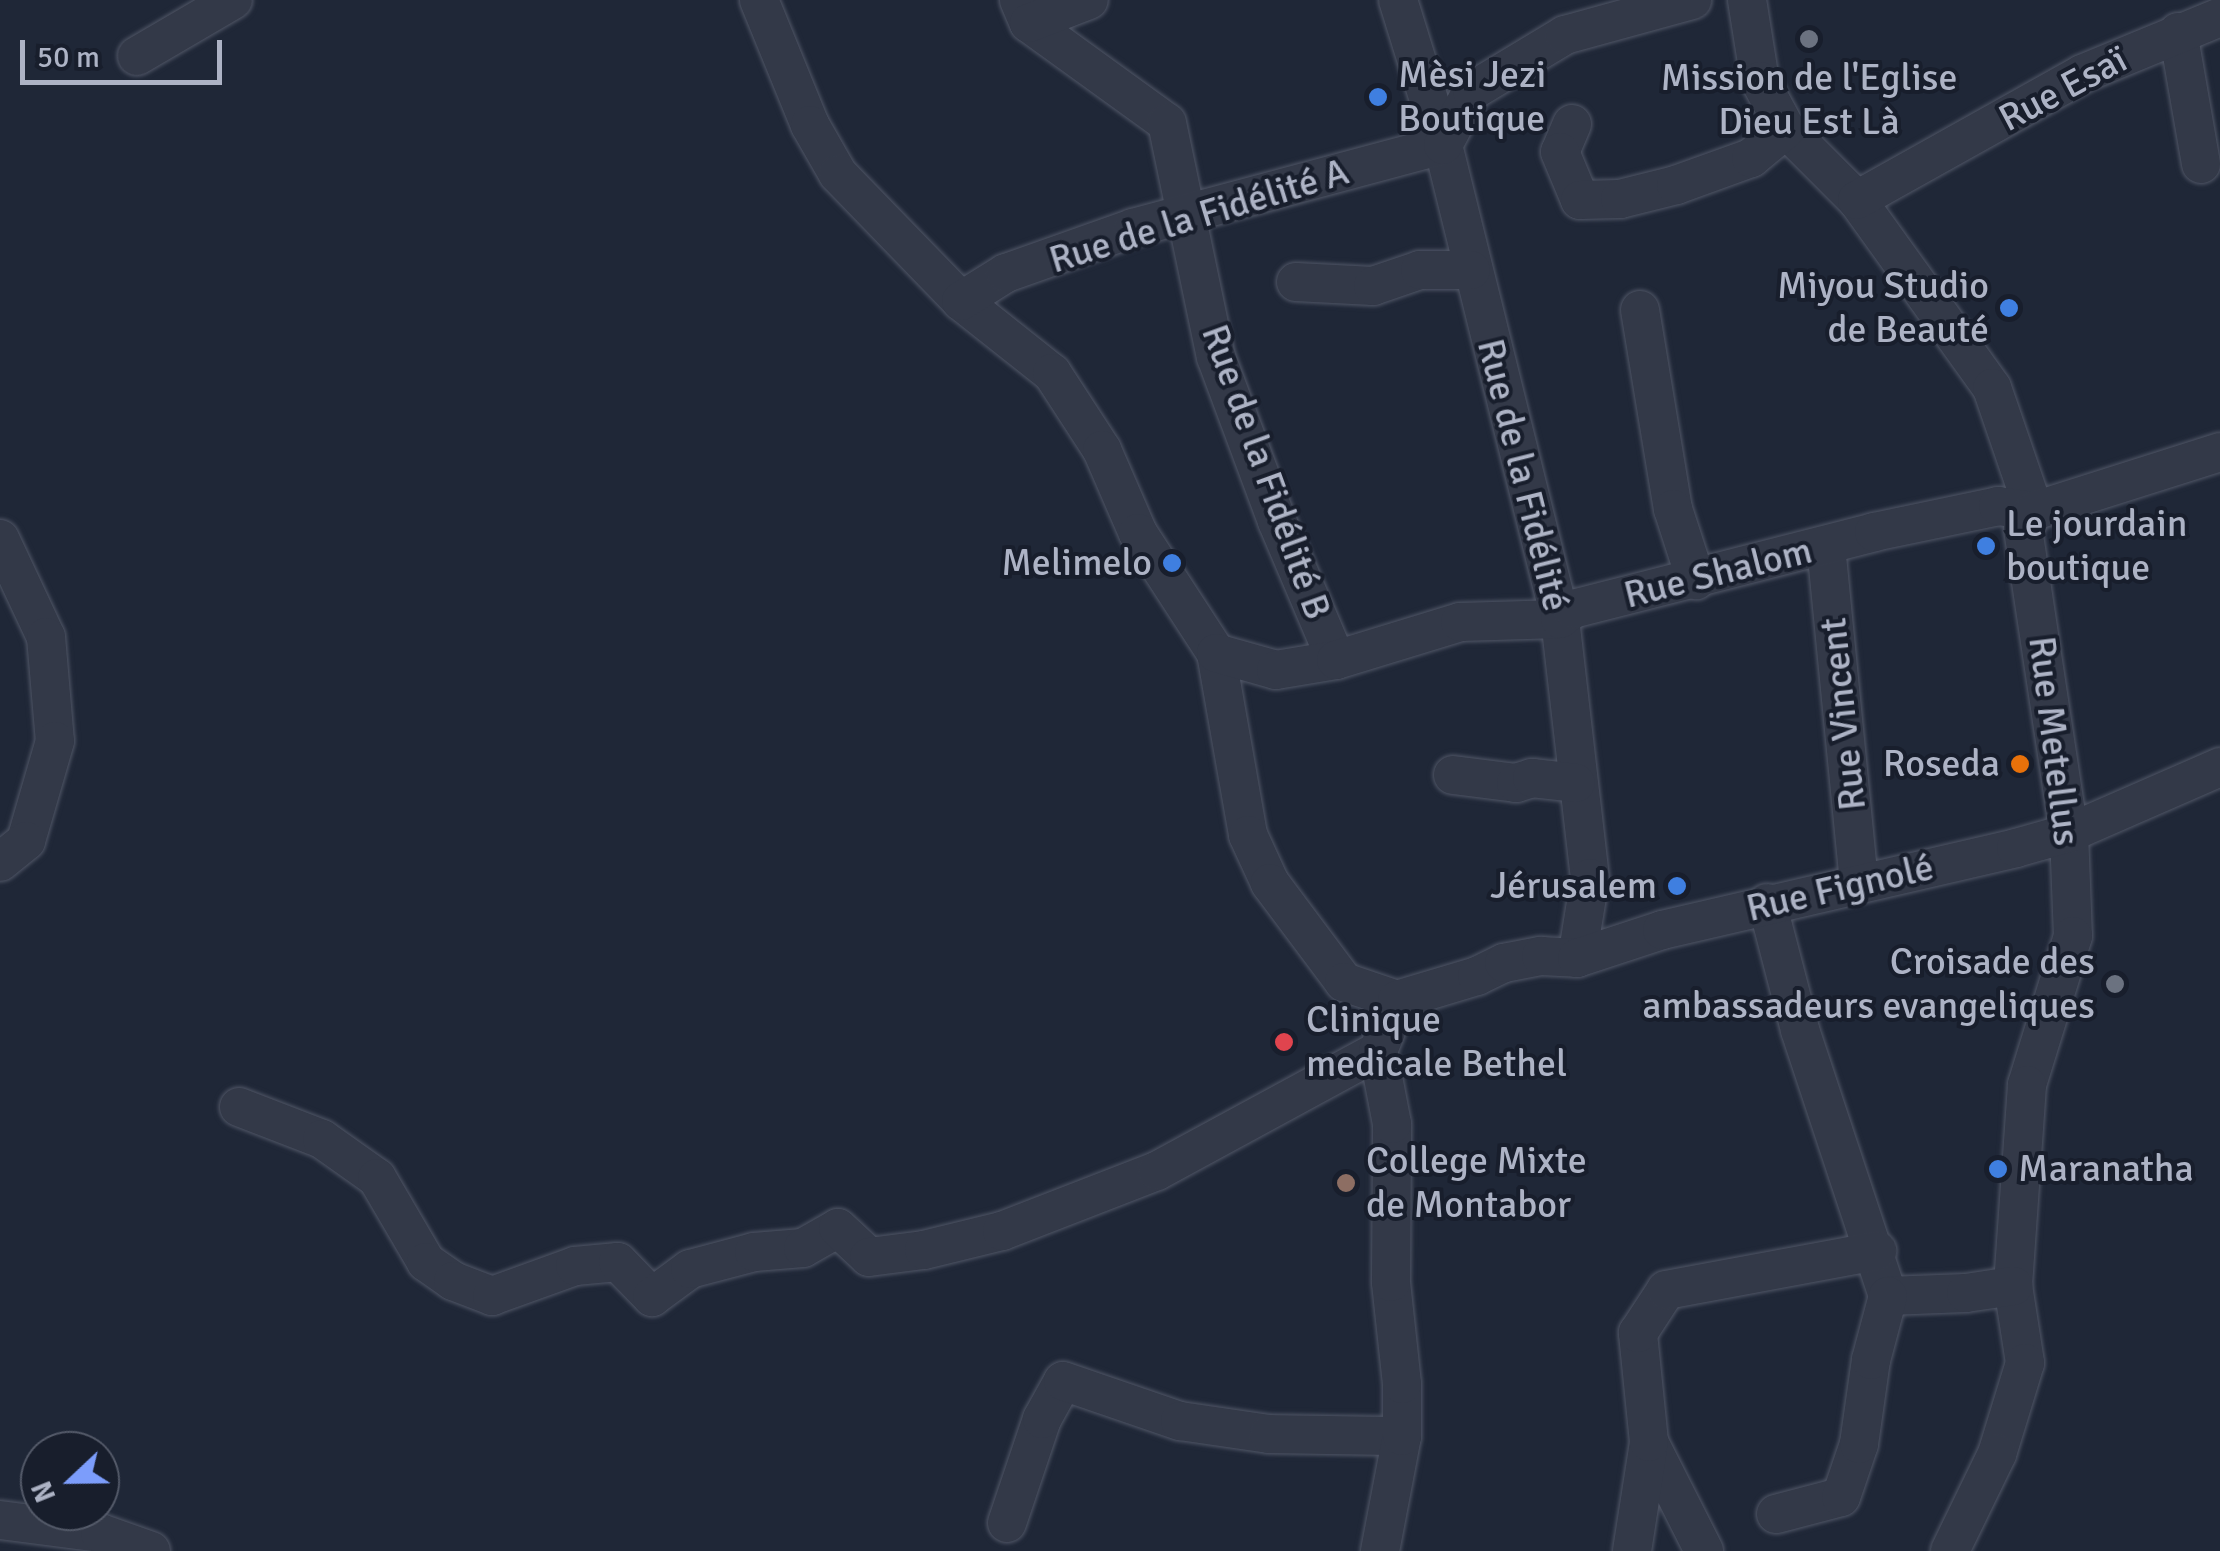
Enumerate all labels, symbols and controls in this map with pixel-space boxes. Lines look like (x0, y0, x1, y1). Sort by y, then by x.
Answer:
scale bar (25, 20, 228, 82)
marker: Mission de l'Eglise Dieu Est Là (1798, 28, 1820, 50)
street label: Rue Esaï (1991, 37, 2135, 141)
text: 50 m (37, 39, 100, 76)
place label: Mèsi Jezi Boutique (1398, 52, 1546, 142)
place label: Mission de l'Eglise Dieu Est Là (1661, 55, 1957, 144)
marker: Mèsi Jezi Boutique (1367, 86, 1389, 108)
street label: Rue de la Fidélité A (1044, 149, 1354, 283)
place label: Miyou Studio de Beauté (1777, 263, 1989, 352)
marker: Miyou Studio de Beauté (1998, 297, 2020, 319)
street label: Rue de la Fidélité B (1192, 319, 1340, 625)
street label: Rue de la Fidélité (1467, 334, 1579, 616)
place label: Le jourdain boutique (2006, 501, 2187, 590)
street label: Rue Shalom (1619, 528, 1817, 618)
marker: Le jourdain boutique (1975, 535, 1997, 557)
place label: Melimelo (1001, 540, 1152, 586)
marker: Melimelo (1161, 552, 1183, 574)
street label: Rue Vincent (1810, 615, 1876, 813)
street label: Rue Metellus (2019, 634, 2089, 848)
place label: Roseda (1883, 741, 2000, 787)
marker: Roseda (2009, 753, 2031, 775)
street label: Rue Fignolé (1742, 844, 1938, 932)
place label: Jérusalem (1490, 863, 1657, 909)
marker: Jérusalem (1666, 875, 1688, 897)
place label: Croisade des ambassadeurs evangeliques (1642, 939, 2095, 1028)
marker: Croisade des ambassadeurs evangeliques (2104, 973, 2126, 995)
place label: Clinique medicale Bethel (1306, 997, 1567, 1086)
marker: Clinique medicale Bethel (1271, 1029, 1297, 1055)
place label: College Mixte de Montabor (1366, 1138, 1587, 1228)
place label: Maranatha (2018, 1146, 2194, 1192)
marker: Maranatha (1987, 1158, 2009, 1180)
marker: College Mixte de Montabor (1335, 1172, 1357, 1194)
north arrow (20, 1431, 120, 1531)
text: N (25, 1476, 63, 1507)

